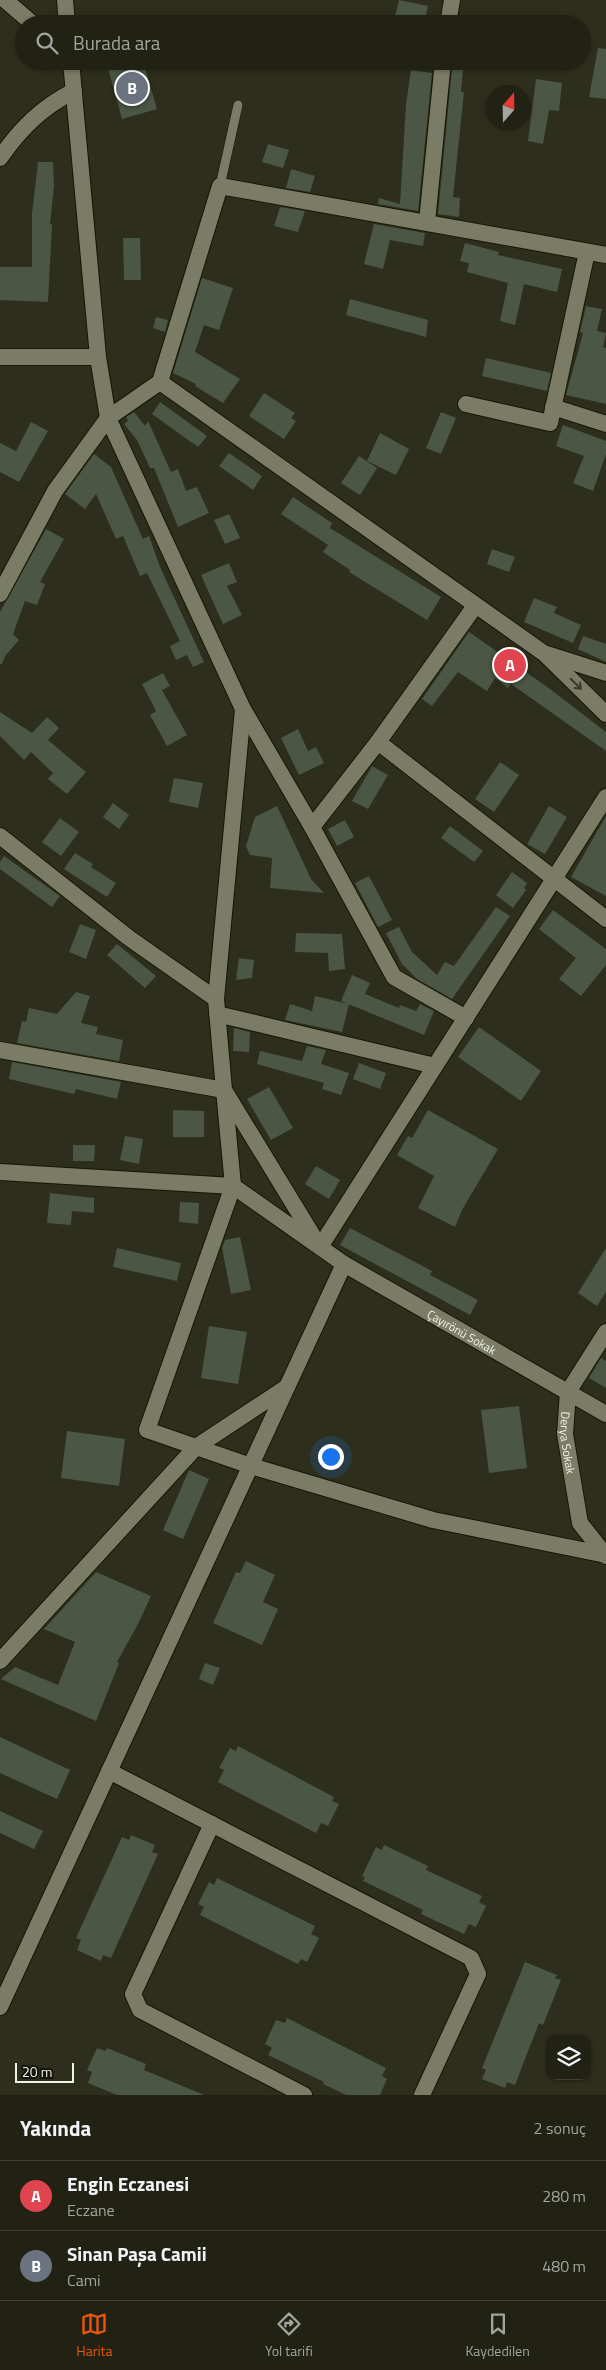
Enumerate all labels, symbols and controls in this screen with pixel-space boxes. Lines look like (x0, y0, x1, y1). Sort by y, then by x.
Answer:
search box (15, 15, 591, 70)
text: Burada ara (73, 28, 160, 57)
icon: search (33, 29, 61, 57)
pin: B (116, 69, 148, 107)
north arrow (486, 85, 531, 130)
pin: A (494, 646, 526, 684)
one-way arrow (569, 678, 582, 690)
street label: Çayırönü Sokak (424, 1304, 500, 1359)
street label: Derya Sokak (555, 1411, 581, 1475)
your location (318, 1444, 344, 1470)
map controls (546, 2035, 591, 2080)
button: layers (546, 2035, 591, 2080)
scale bar (15, 2060, 74, 2083)
text: 20 m (22, 2061, 52, 2082)
text: Yakında (20, 2112, 91, 2144)
text: 2 sonuç (534, 2116, 586, 2140)
text: Engin Eczanesi (67, 2169, 189, 2198)
text: A (31, 2184, 41, 2208)
text: 280 m (542, 2184, 586, 2208)
text: Eczane (67, 2198, 115, 2222)
text: Sinan Paşa Camii (67, 2239, 207, 2268)
text: B (31, 2254, 41, 2278)
text: 480 m (542, 2254, 586, 2278)
text: Cami (67, 2268, 101, 2292)
tab: Harita (76, 2310, 113, 2361)
tab: Yol tarifi (265, 2310, 313, 2361)
tab: Kaydedilen (465, 2310, 530, 2361)

